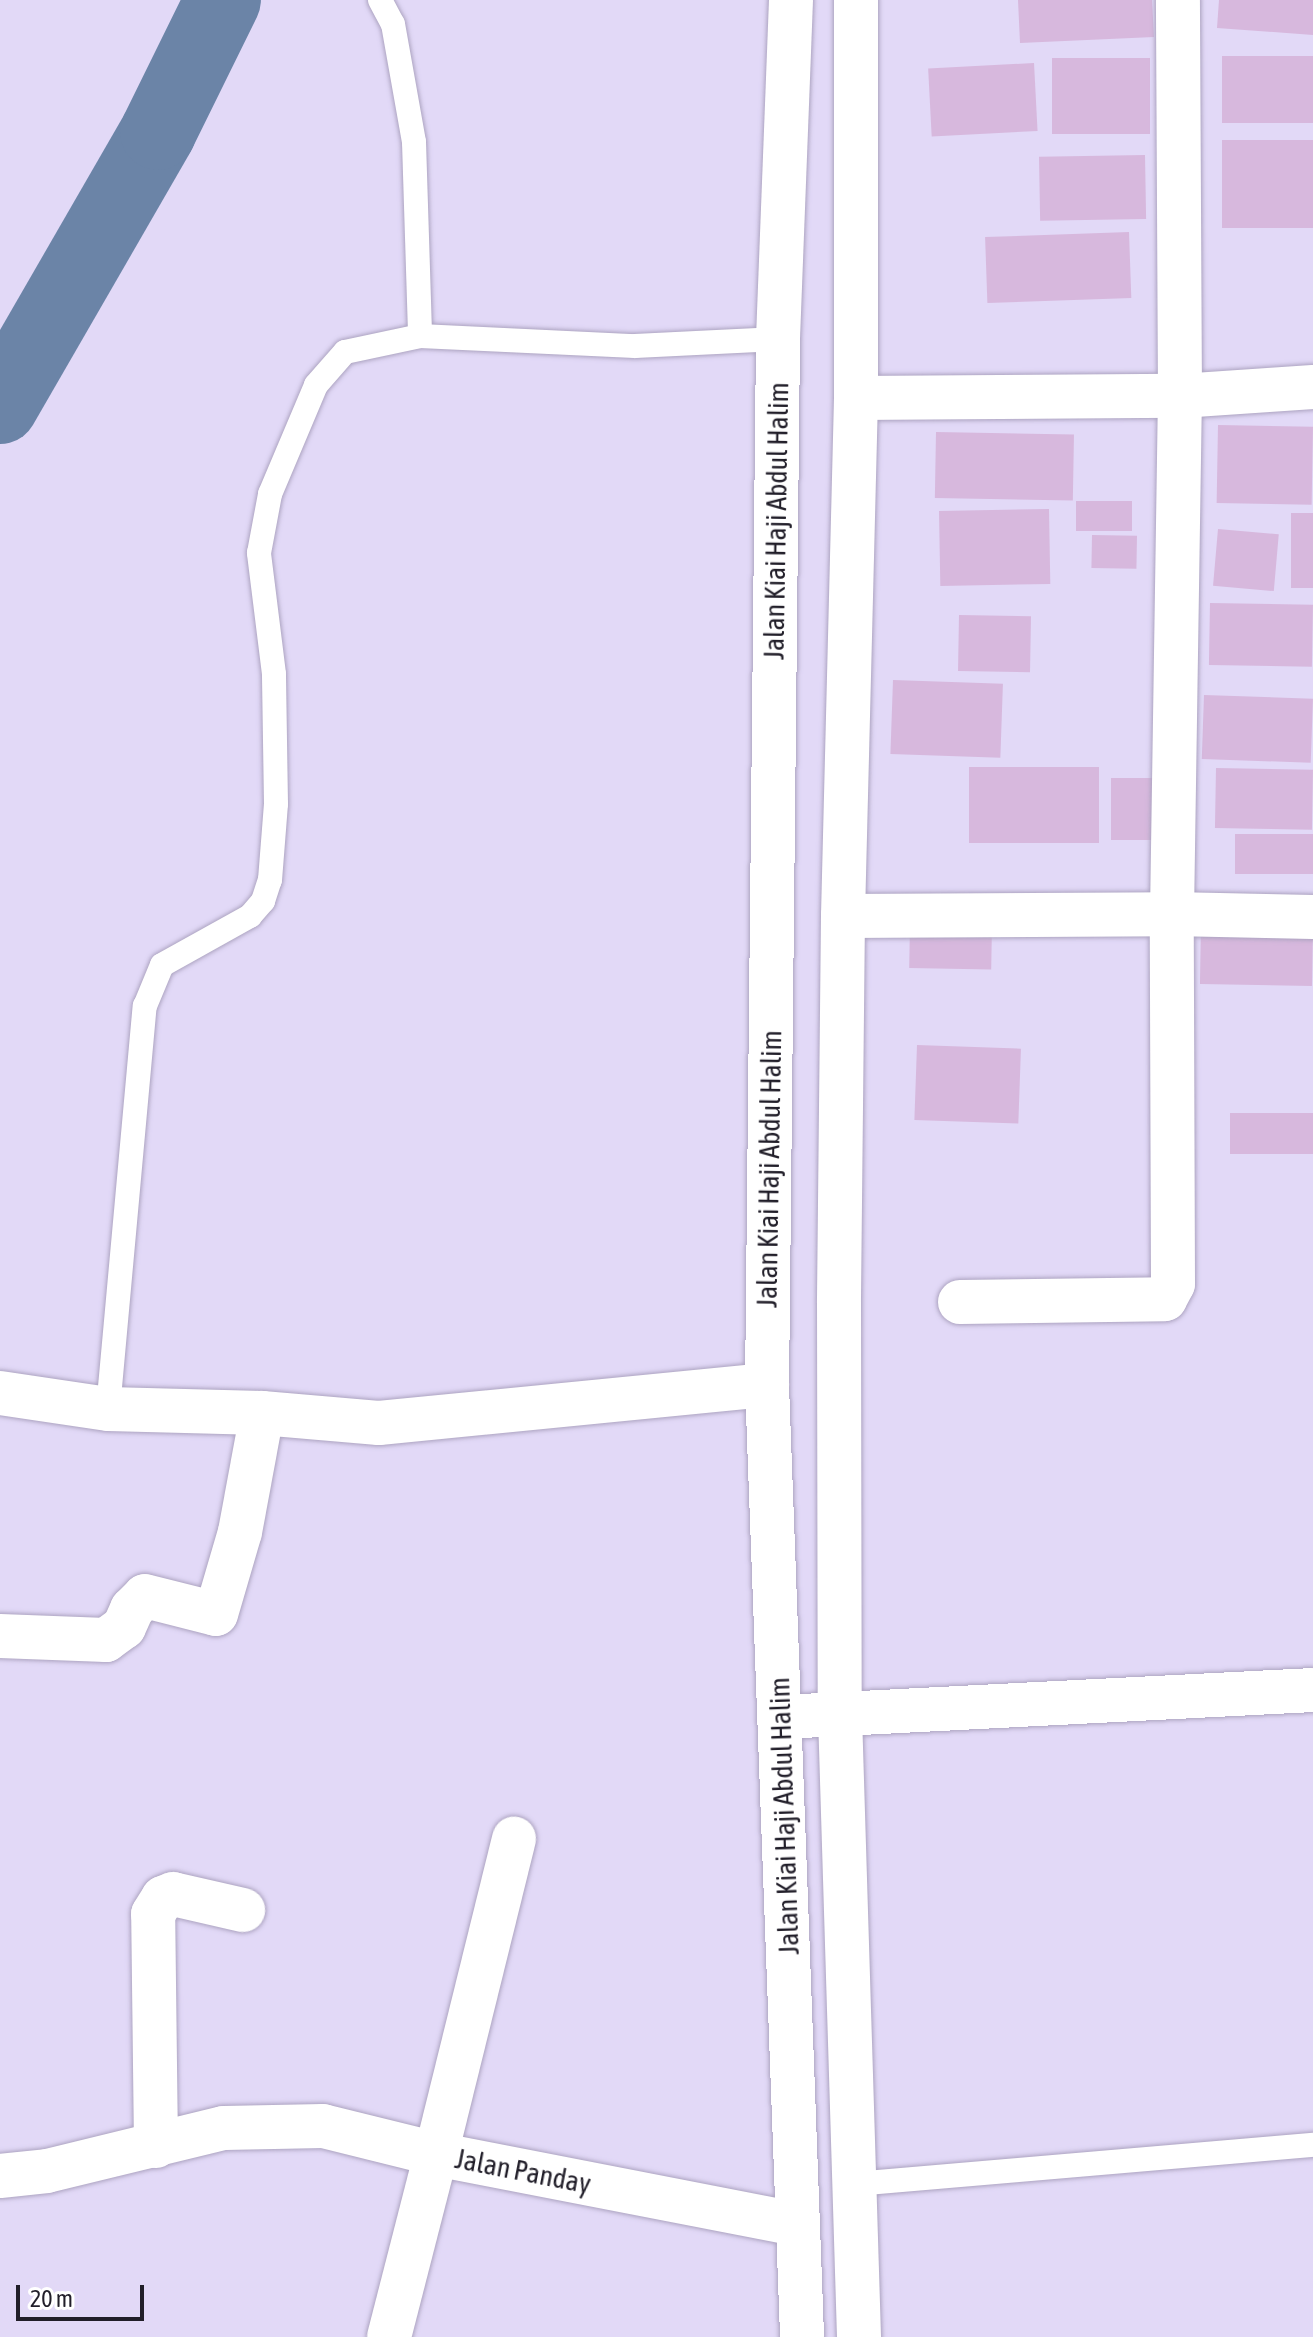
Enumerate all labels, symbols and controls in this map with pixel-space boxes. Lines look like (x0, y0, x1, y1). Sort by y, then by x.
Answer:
street label: Jalan Kiai Haji Abdul Halim (757, 382, 795, 660)
street label: Jalan Kiai Haji Abdul Halim (750, 1030, 788, 1308)
street label: Jalan Kiai Haji Abdul Halim (762, 1677, 806, 1955)
street label: Jalan Panday (452, 2141, 594, 2201)
scale bar (20, 2269, 148, 2319)
text: 20 m (30, 2285, 73, 2312)

